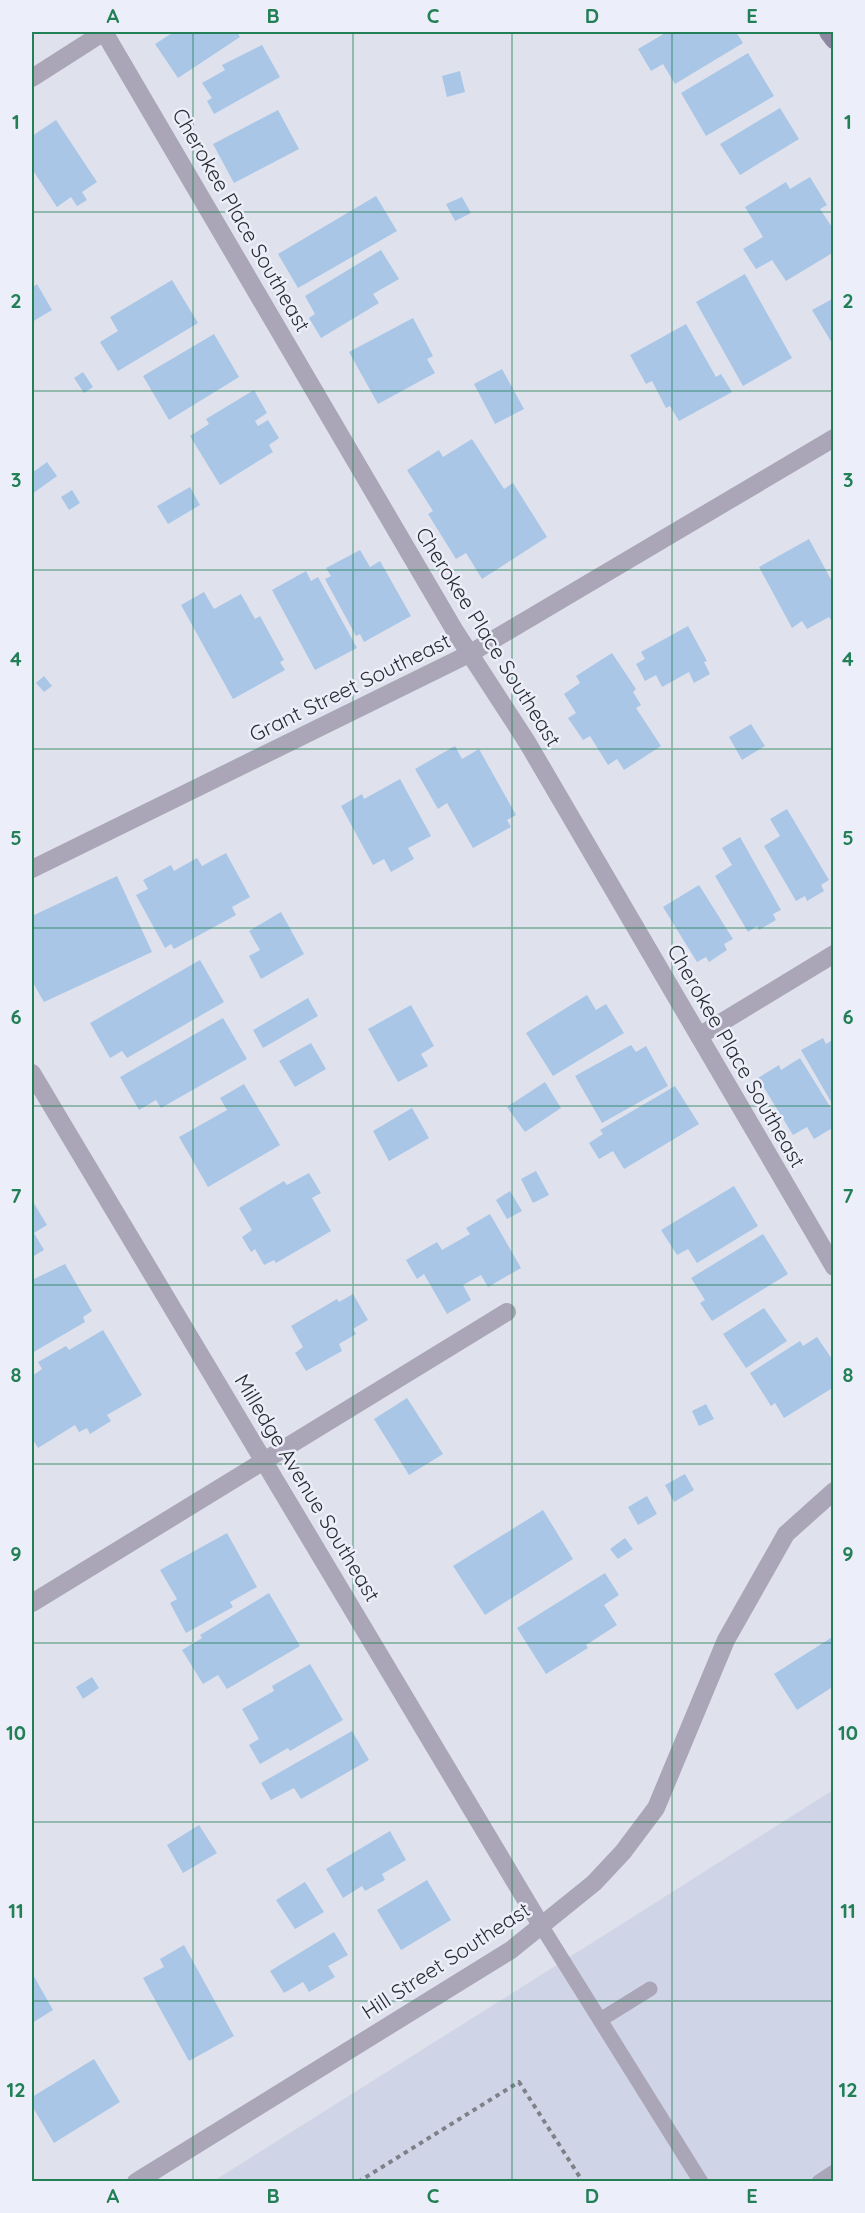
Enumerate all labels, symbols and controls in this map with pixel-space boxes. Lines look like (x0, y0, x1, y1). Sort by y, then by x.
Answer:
text: A (107, 3, 120, 28)
text: B (266, 3, 280, 28)
text: C (427, 3, 440, 28)
text: D (585, 3, 599, 28)
text: E (746, 3, 758, 28)
street label: Cherokee Place Southeast (167, 103, 317, 336)
text: 1 (12, 109, 20, 134)
text: 1 (844, 109, 852, 134)
text: 2 (10, 288, 22, 313)
text: 2 (842, 288, 854, 313)
text: 3 (11, 467, 21, 492)
text: 3 (843, 467, 853, 492)
street label: Cherokee Place Southeast (411, 522, 567, 751)
street label: Grant Street Southeast (245, 627, 454, 747)
text: 4 (10, 646, 22, 671)
text: 4 (842, 646, 854, 671)
text: 5 (10, 825, 22, 850)
text: 5 (842, 825, 854, 850)
street label: Cherokee Place Southeast (662, 939, 812, 1172)
text: 6 (10, 1004, 22, 1029)
text: 6 (842, 1004, 854, 1029)
text: 7 (11, 1183, 22, 1208)
text: 7 (843, 1183, 854, 1208)
text: 8 (11, 1362, 22, 1387)
text: 8 (843, 1362, 854, 1387)
street label: Milledge Avenue Southeast (230, 1369, 386, 1606)
text: 9 (10, 1541, 22, 1566)
text: 9 (842, 1541, 854, 1566)
text: 10 (6, 1720, 26, 1745)
text: 10 (838, 1720, 858, 1745)
street label: Hill Street Southeast (356, 1896, 534, 2024)
text: 11 (8, 1898, 24, 1923)
text: 11 (840, 1898, 856, 1923)
text: 12 (6, 2077, 26, 2102)
text: 12 (838, 2077, 858, 2102)
text: A (107, 2183, 120, 2208)
text: B (266, 2183, 280, 2208)
text: C (427, 2183, 440, 2208)
text: D (585, 2183, 599, 2208)
text: E (746, 2183, 758, 2208)

